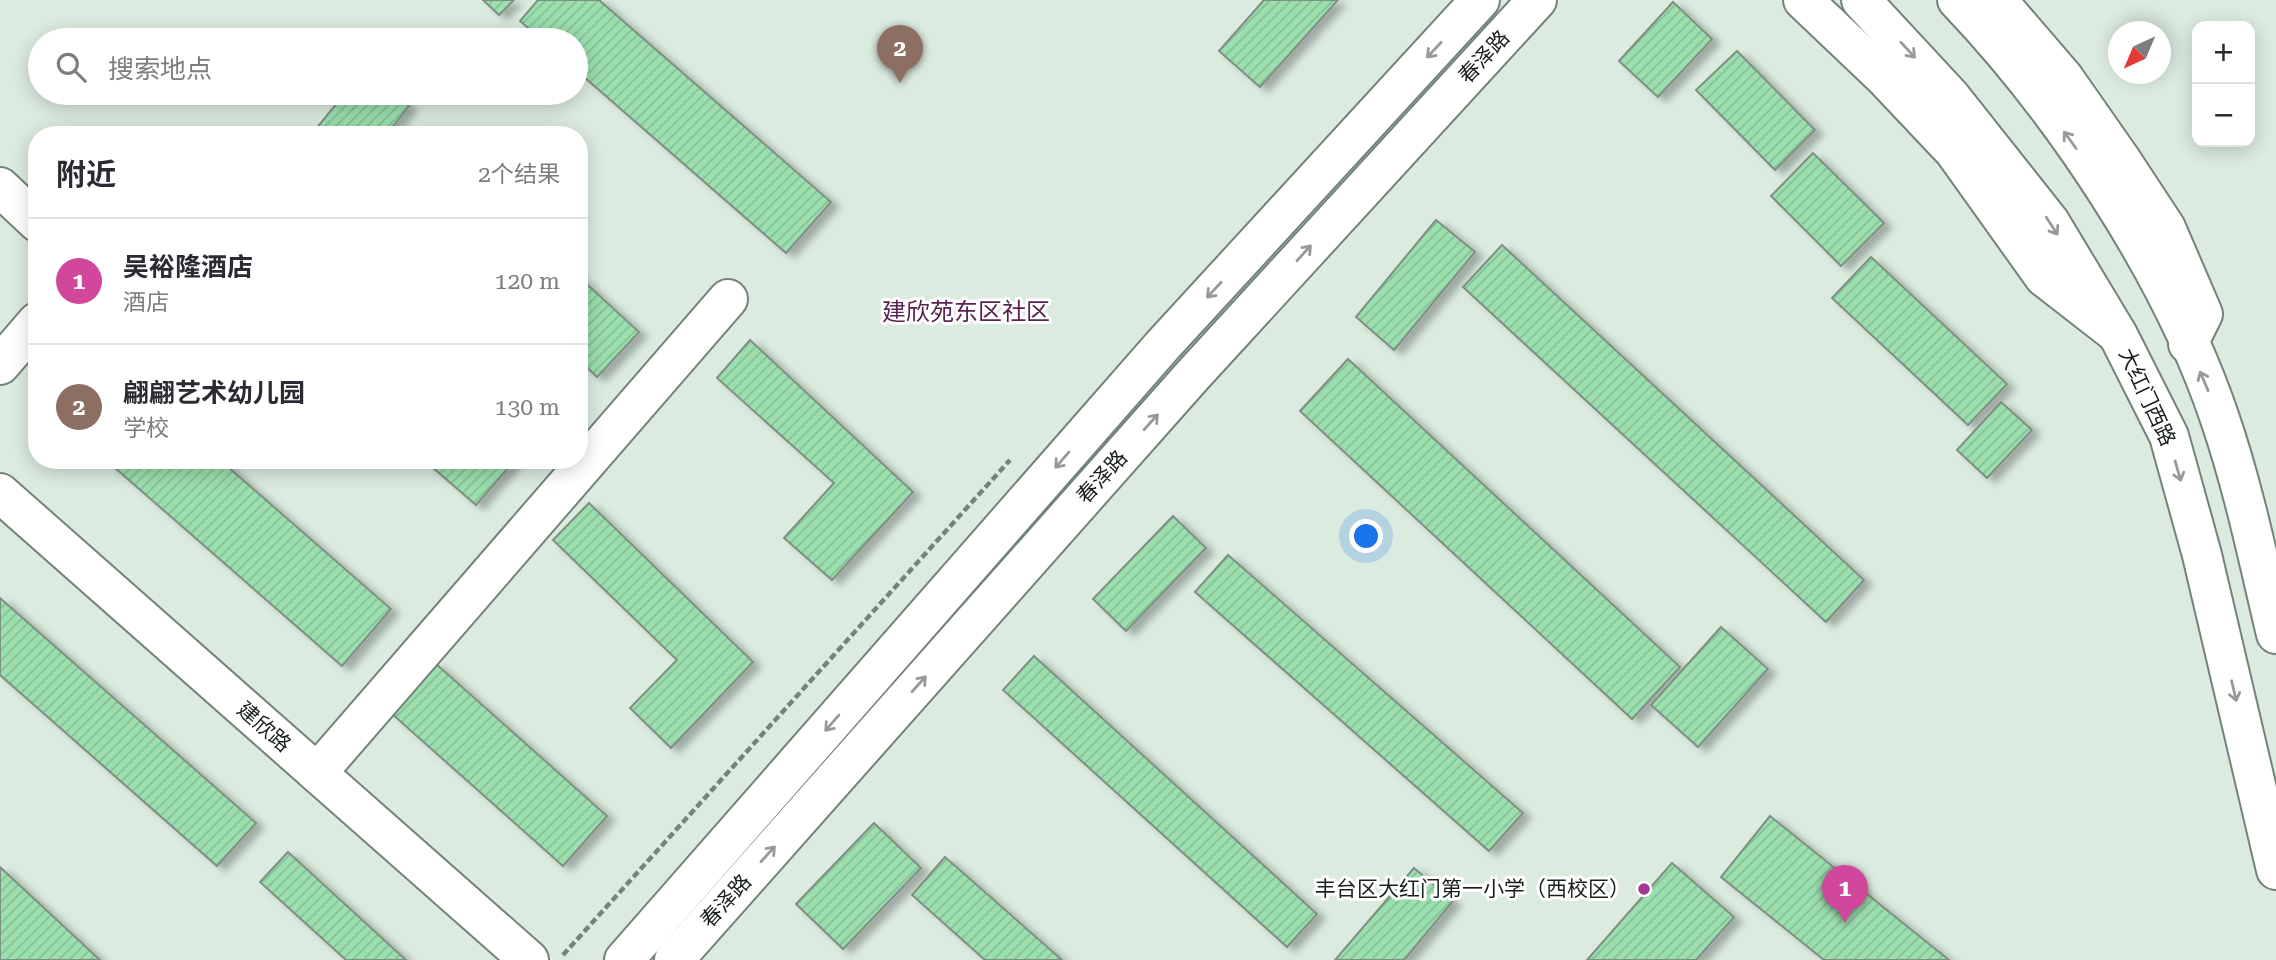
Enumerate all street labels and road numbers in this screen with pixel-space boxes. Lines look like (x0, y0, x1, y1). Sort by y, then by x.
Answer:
street label: 春泽路 (1454, 26, 1514, 88)
street label: 大红门西路 (2114, 344, 2180, 450)
street label: 春泽路 (1072, 446, 1132, 508)
street label: 建欣路 (232, 697, 296, 757)
street label: 春泽路 (696, 870, 756, 932)

